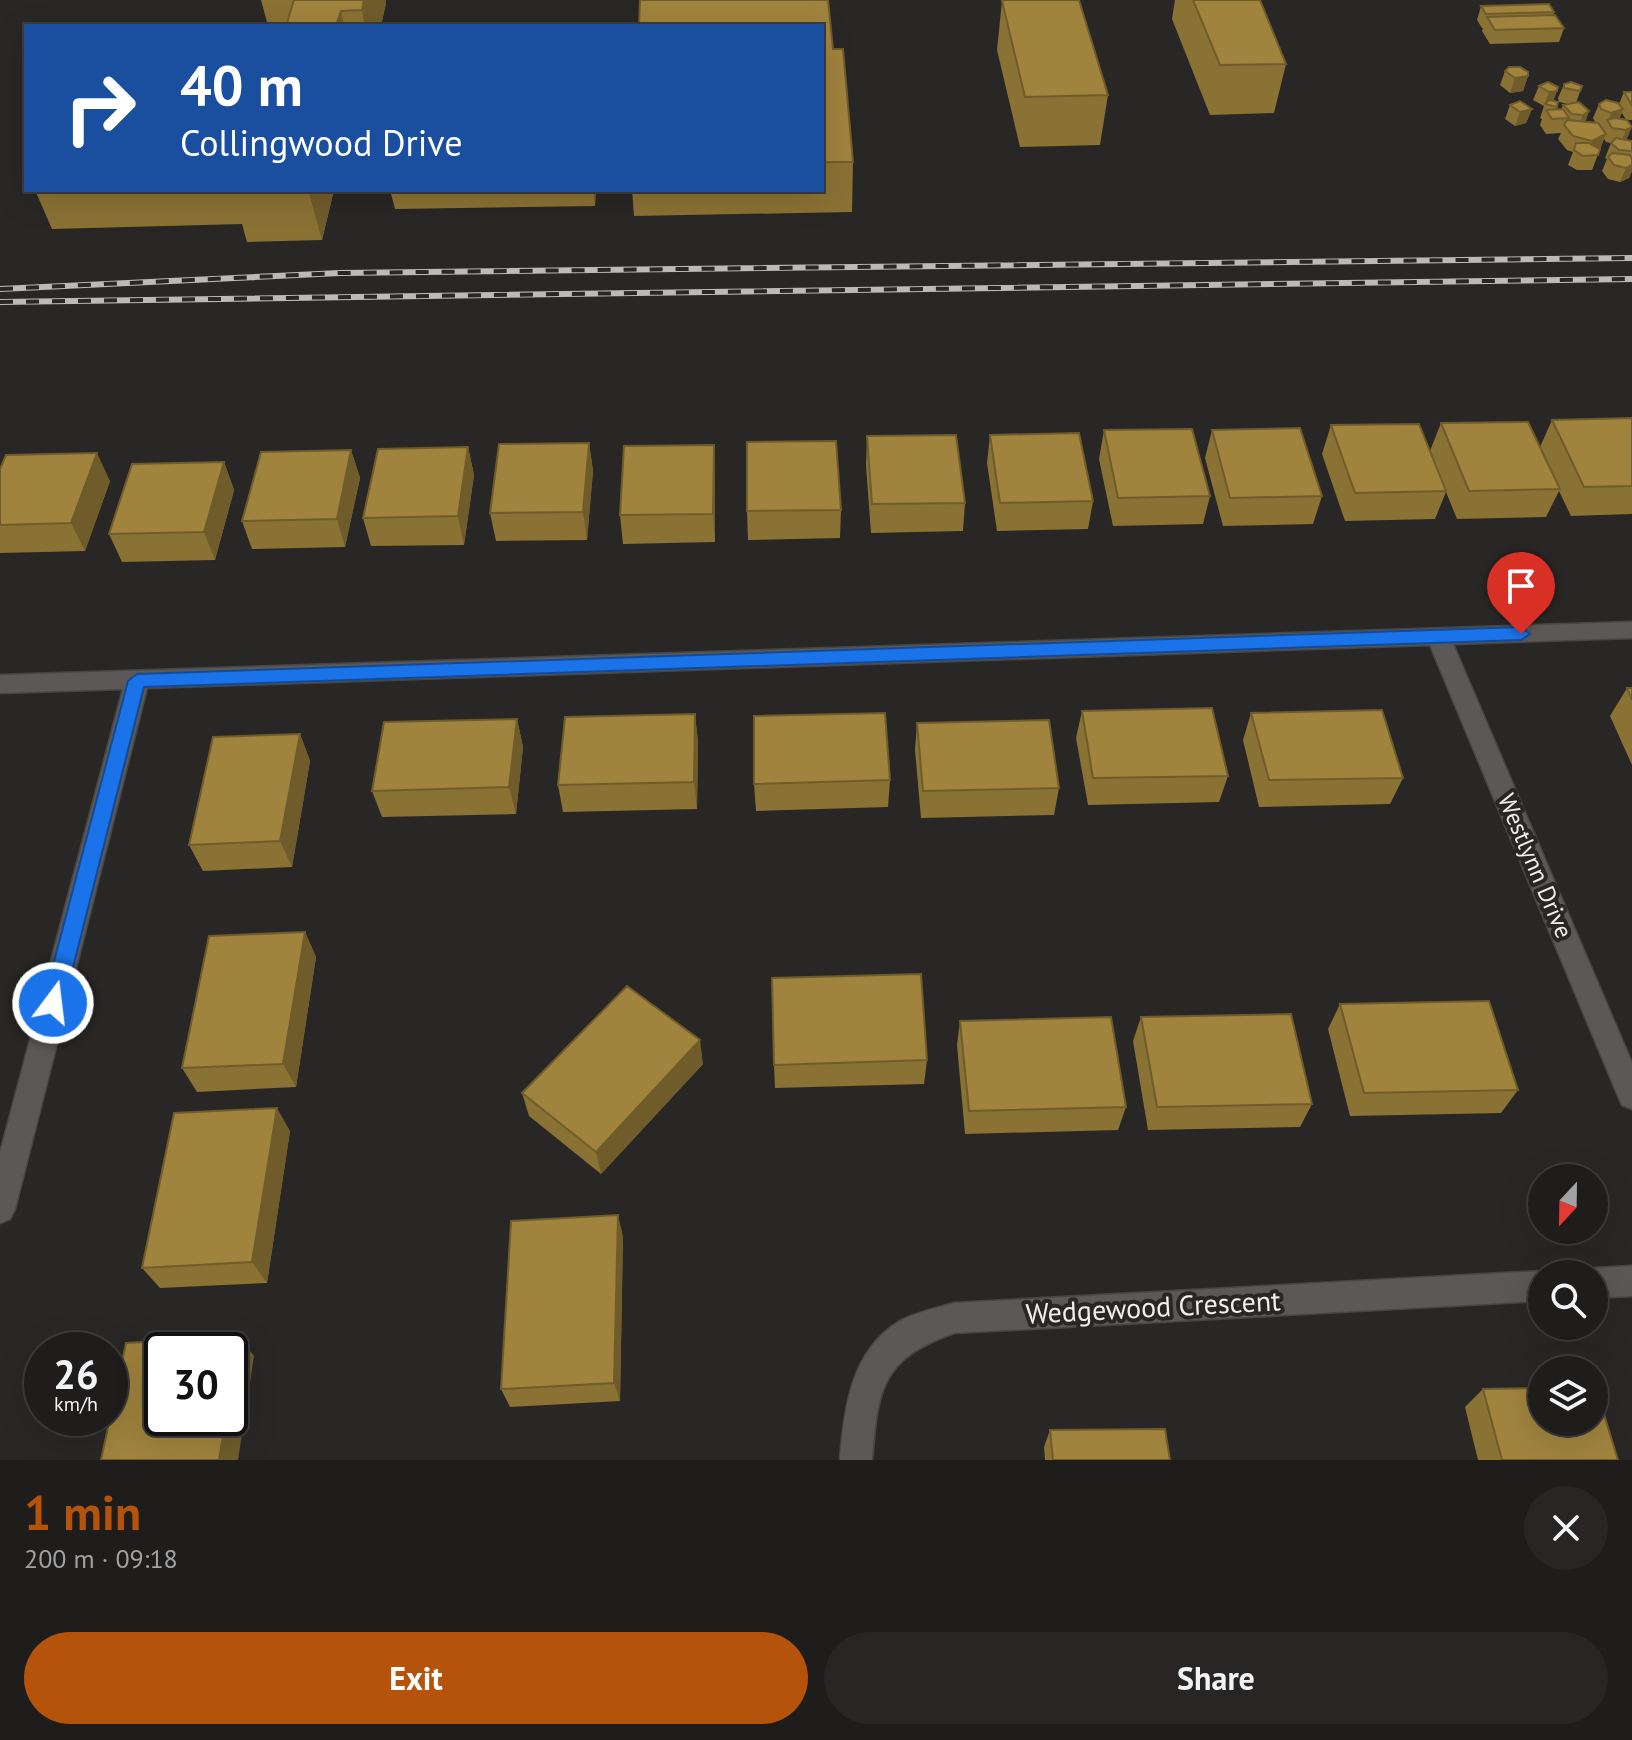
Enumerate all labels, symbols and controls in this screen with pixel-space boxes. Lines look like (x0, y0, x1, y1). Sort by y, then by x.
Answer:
text: 40 m (180, 49, 303, 121)
icon: right (48, 56, 152, 160)
text: Collingwood Drive (180, 119, 463, 166)
pin (1487, 552, 1555, 634)
icon: arrive (1499, 564, 1543, 608)
street label: Westlynn Drive (1491, 789, 1580, 943)
position arrow (11, 961, 95, 1045)
north arrow (1528, 1164, 1608, 1244)
map controls (1528, 1164, 1608, 1436)
button: search (1528, 1260, 1608, 1340)
street label: Wedgewood Crescent (1025, 1281, 1282, 1332)
speed limit sign: 30 (144, 1332, 248, 1436)
text: 26 (53, 1348, 99, 1400)
button: layers (1528, 1356, 1608, 1436)
text: km/h (54, 1391, 98, 1417)
text: 1 min (24, 1481, 141, 1543)
button: close (1524, 1486, 1608, 1570)
text: 200 m · 09:18 (24, 1542, 178, 1575)
button: Exit (24, 1632, 808, 1724)
button: Share (824, 1632, 1608, 1724)

